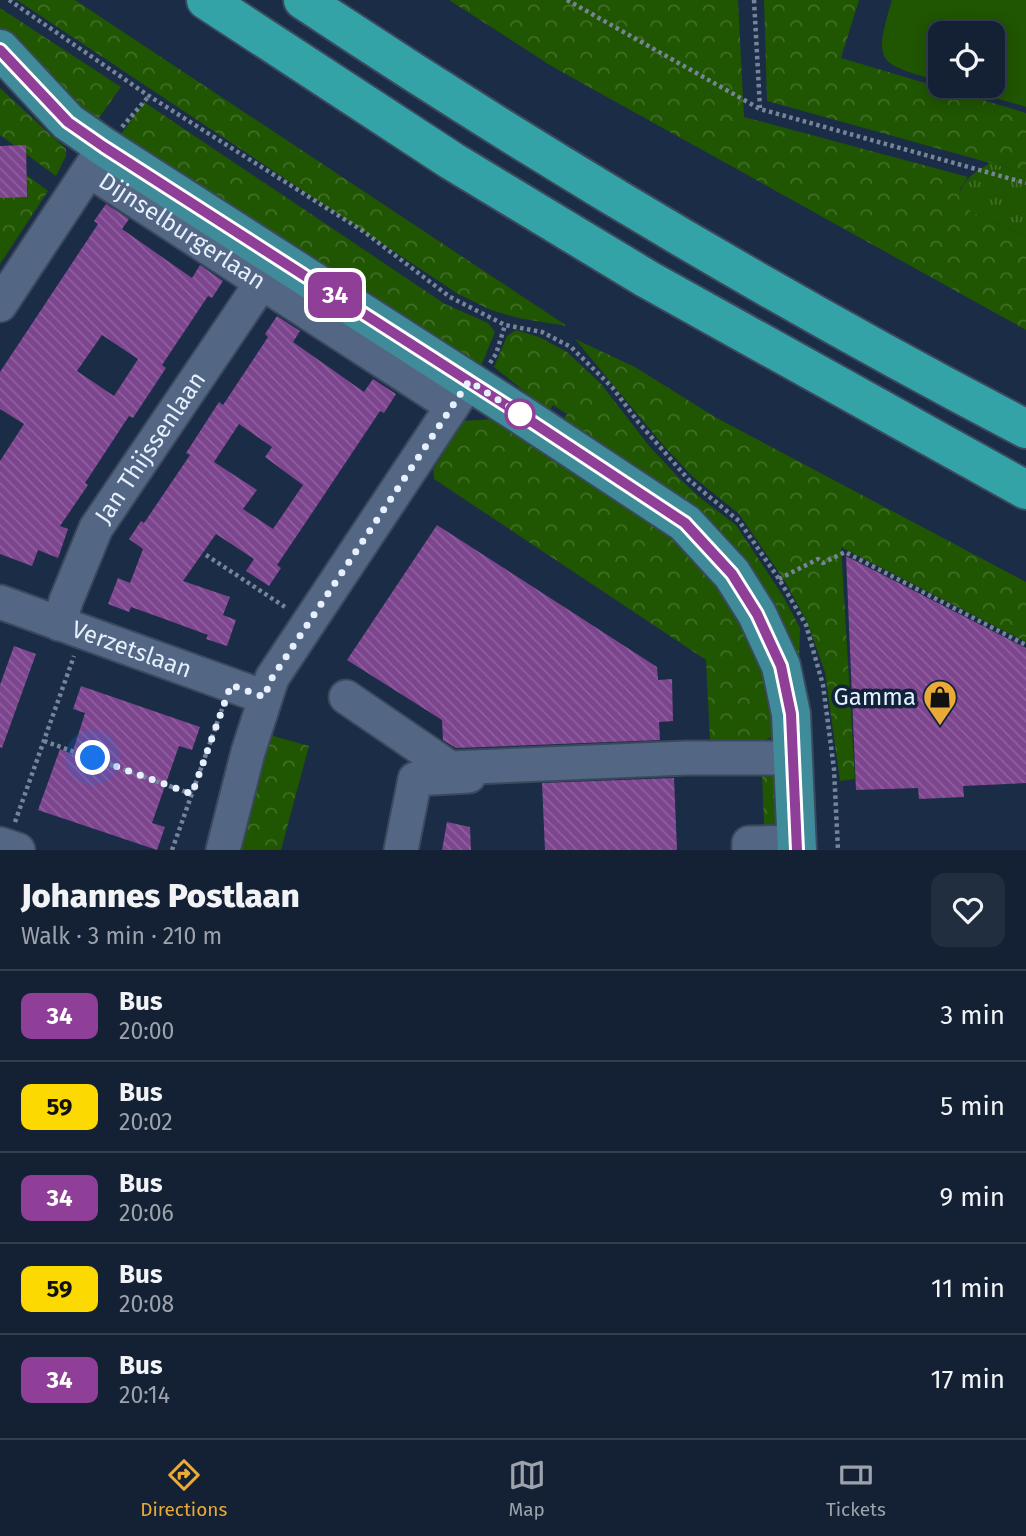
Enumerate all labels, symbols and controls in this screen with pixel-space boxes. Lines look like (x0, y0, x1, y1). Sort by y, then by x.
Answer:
map controls (928, 21, 1005, 98)
button: locate (928, 21, 1005, 98)
street label: Dijnselburgerlaan (94, 167, 271, 295)
line badge: 34 (304, 272, 366, 318)
text: 34 (322, 281, 348, 309)
street label: Jan Thijssenlaan (89, 366, 211, 529)
unlabelled marker (505, 399, 535, 429)
street label: Verzetslaan (68, 615, 195, 684)
shop icon: Gamma (921, 678, 959, 727)
place label: Gamma (834, 683, 916, 711)
your location (75, 740, 110, 775)
button: heart (931, 873, 1005, 947)
text: Johannes Postlaan (21, 876, 300, 916)
text: Walk · 3 min · 210 m (21, 922, 222, 950)
text: Bus (119, 986, 162, 1017)
text: 3 min (940, 1000, 1005, 1031)
text: 34 (47, 1002, 73, 1030)
text: 20:00 (119, 1017, 174, 1045)
text: Bus (119, 1077, 162, 1108)
text: 5 min (940, 1091, 1005, 1122)
text: 59 (47, 1093, 72, 1121)
text: 20:02 (119, 1108, 173, 1136)
text: Bus (119, 1168, 162, 1199)
text: 9 min (940, 1182, 1005, 1213)
text: 34 (47, 1184, 73, 1212)
text: 20:06 (119, 1199, 174, 1227)
text: Bus (119, 1259, 162, 1290)
text: 11 min (931, 1273, 1005, 1304)
text: 59 (47, 1275, 72, 1303)
text: 20:08 (119, 1290, 174, 1318)
text: Bus (119, 1350, 162, 1381)
text: 17 min (930, 1364, 1005, 1395)
text: 34 (47, 1366, 73, 1394)
text: 20:14 (119, 1381, 170, 1409)
tab: Directions (140, 1456, 227, 1521)
tab: Map (508, 1456, 546, 1521)
tab: Tickets (826, 1456, 886, 1521)

